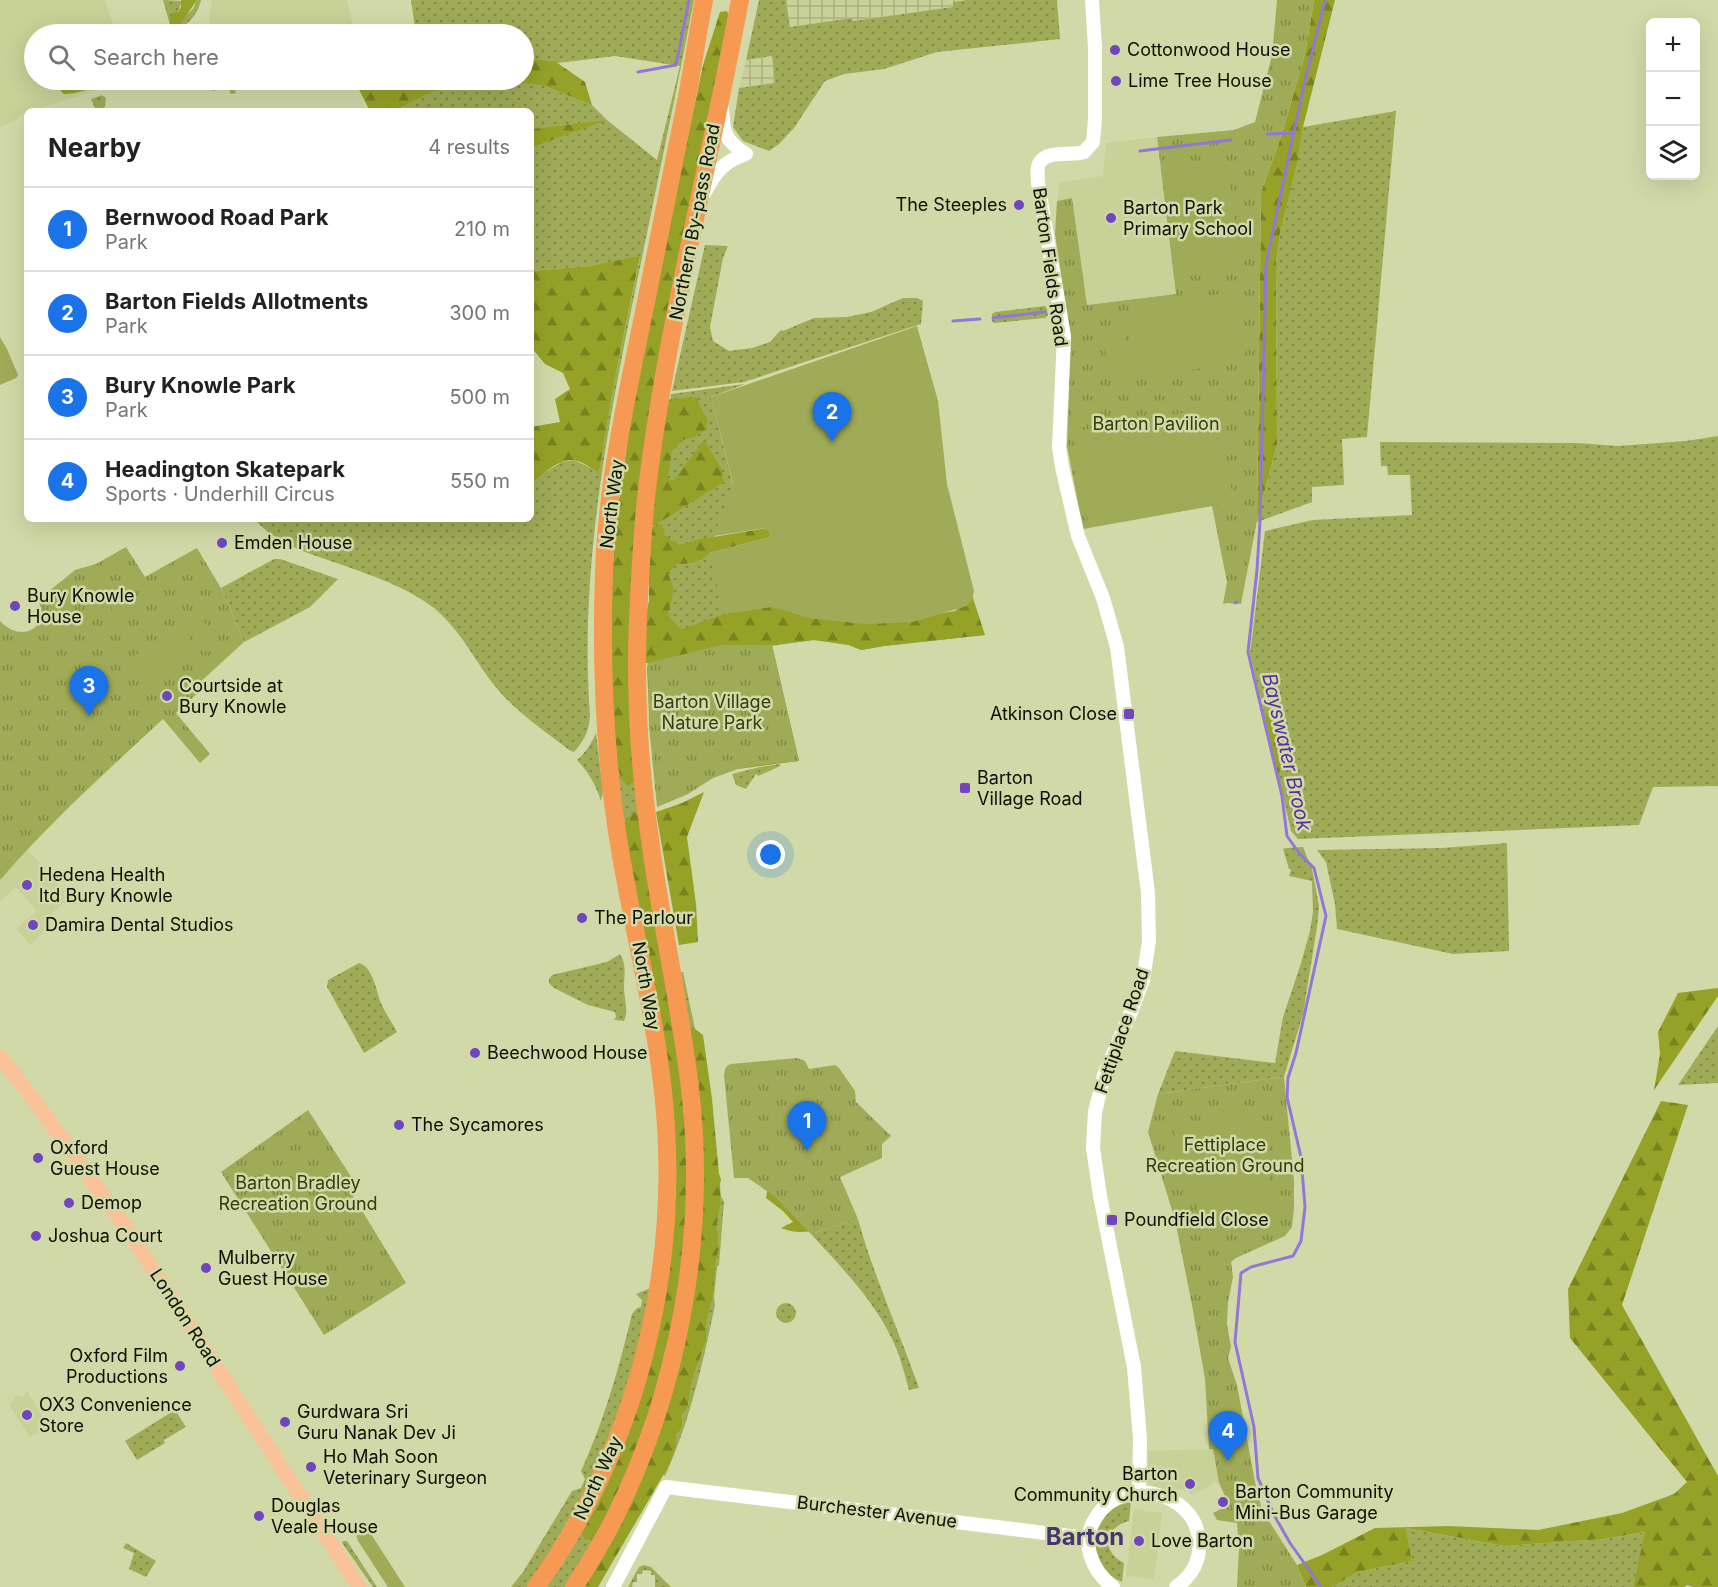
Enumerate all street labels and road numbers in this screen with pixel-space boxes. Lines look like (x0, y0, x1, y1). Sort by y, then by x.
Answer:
street label: Northern By-pass Road (665, 122, 724, 322)
street label: Barton Fields Road (1029, 186, 1072, 348)
street label: North Way (596, 458, 627, 550)
street label: North Way (628, 940, 665, 1032)
street label: Fettiplace Road (1090, 966, 1153, 1096)
street label: London Road (146, 1265, 225, 1371)
street label: North Way (569, 1433, 626, 1523)
street label: Burchester Avenue (796, 1491, 958, 1532)

